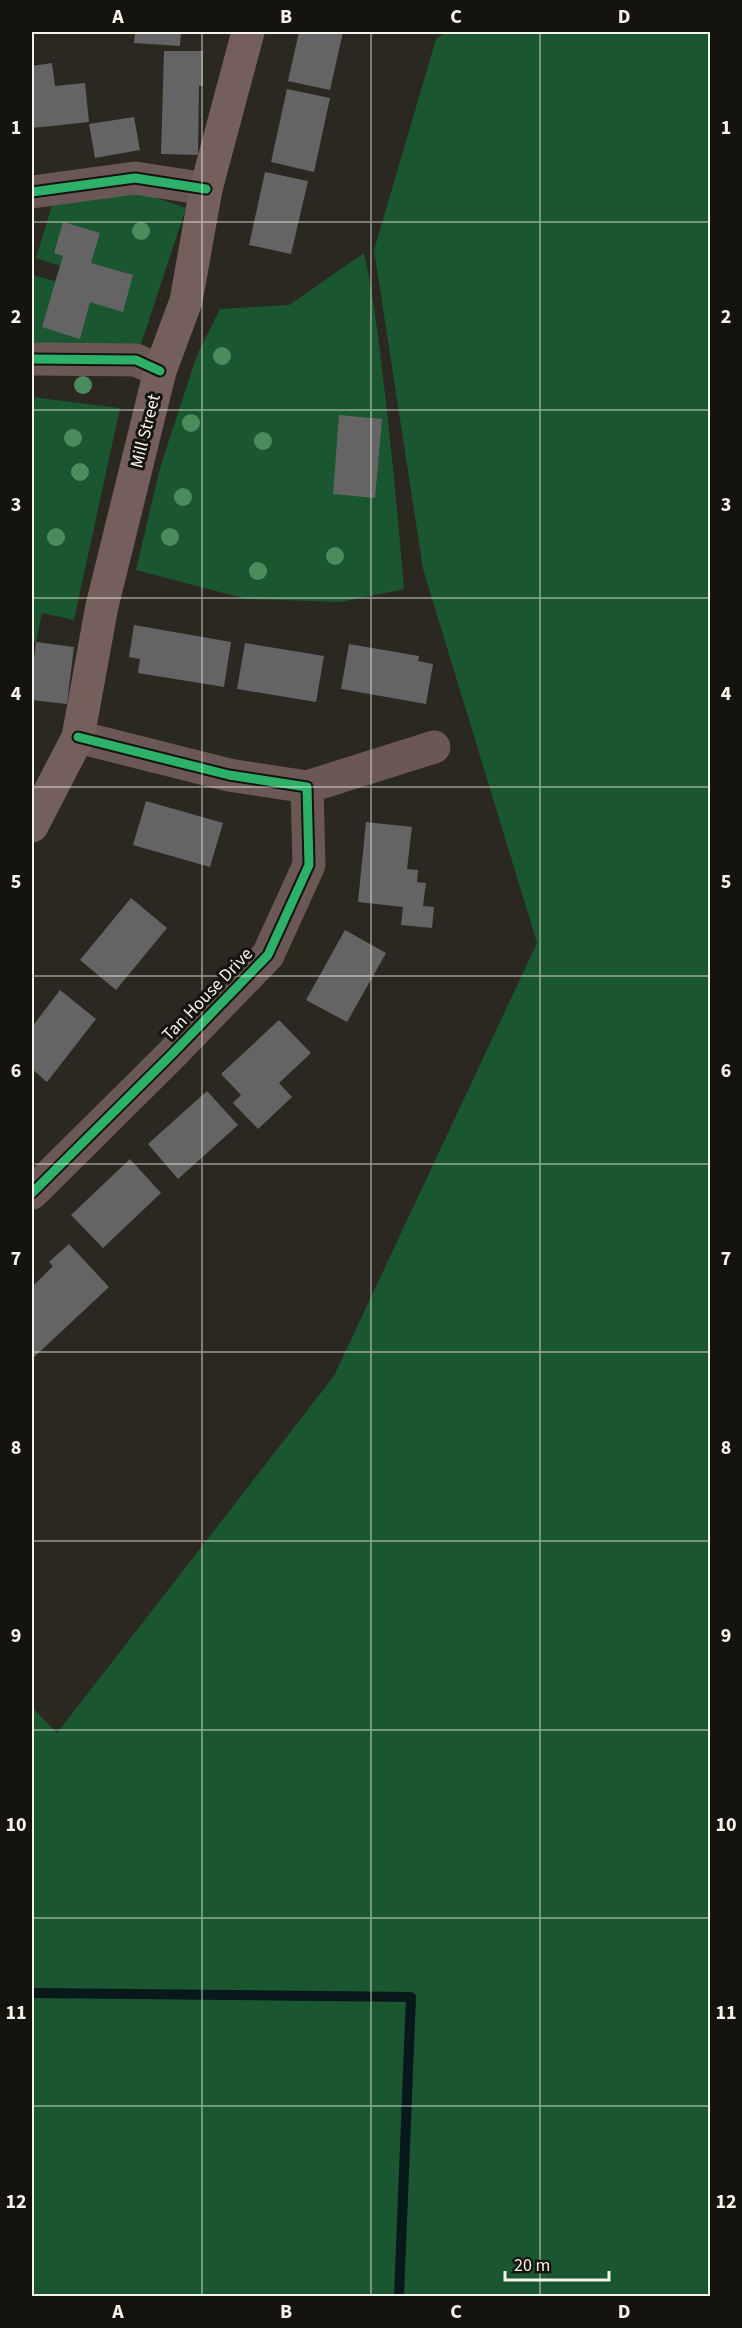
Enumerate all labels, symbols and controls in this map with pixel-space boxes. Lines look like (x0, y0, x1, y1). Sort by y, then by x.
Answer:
text: A (111, 3, 124, 31)
text: B (280, 3, 292, 31)
text: C (450, 3, 462, 31)
text: D (618, 3, 630, 31)
text: 1 (11, 114, 21, 142)
text: 1 (721, 114, 731, 142)
text: 2 (11, 303, 21, 331)
text: 2 (721, 303, 731, 331)
street label: Mill Street (124, 392, 167, 471)
text: 3 (11, 491, 21, 519)
text: 3 (721, 491, 731, 519)
text: 4 (11, 680, 22, 708)
text: 4 (721, 680, 732, 708)
text: 5 (11, 868, 21, 896)
text: 5 (721, 868, 731, 896)
street label: Tan House Drive (156, 942, 259, 1047)
text: 6 (11, 1057, 21, 1085)
text: 6 (721, 1057, 731, 1085)
text: 7 (11, 1245, 21, 1273)
text: 7 (721, 1245, 731, 1273)
text: 8 (11, 1434, 21, 1462)
text: 8 (721, 1434, 731, 1462)
text: 9 (11, 1622, 21, 1650)
text: 9 (721, 1622, 731, 1650)
text: 10 (5, 1811, 27, 1839)
text: 10 (715, 1811, 737, 1839)
text: 11 (5, 1999, 27, 2027)
text: 11 (715, 1999, 737, 2027)
text: 12 (5, 2188, 27, 2216)
text: 12 (715, 2188, 737, 2216)
scale bar (505, 2244, 608, 2282)
text: 20 m (514, 2253, 550, 2278)
text: A (111, 2298, 124, 2326)
text: B (280, 2298, 292, 2326)
text: C (450, 2298, 462, 2326)
text: D (618, 2298, 630, 2326)

